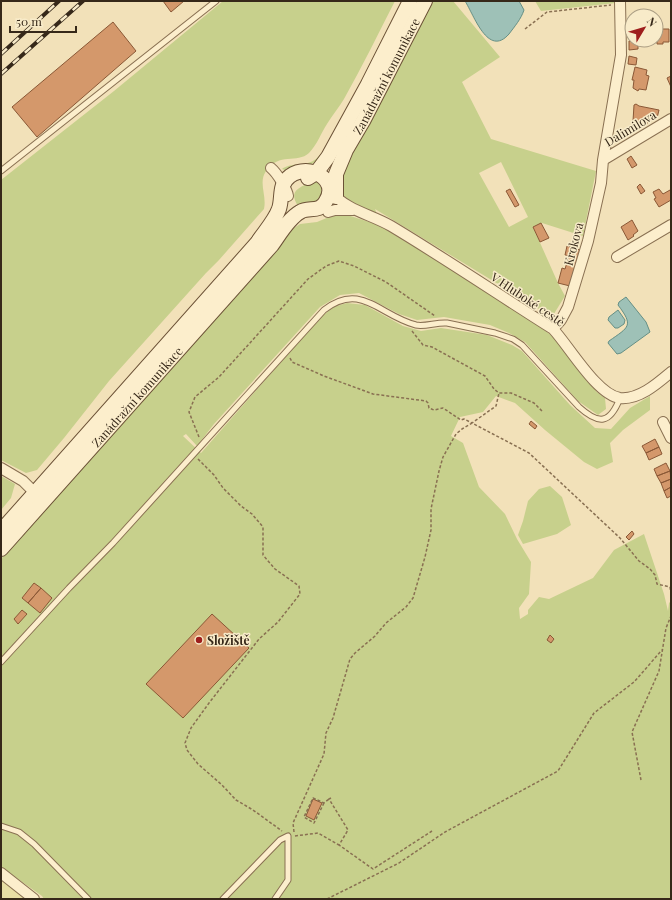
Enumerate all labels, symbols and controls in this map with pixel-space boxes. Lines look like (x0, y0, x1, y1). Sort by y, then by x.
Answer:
scale bar (10, 8, 76, 34)
north arrow (624, 8, 664, 48)
text: 50 m (16, 13, 42, 29)
text: N (644, 14, 661, 29)
street label: Zanádražní komunikace (349, 15, 423, 137)
street label: Dalimilova (601, 106, 659, 150)
street label: Krokova (560, 221, 586, 267)
street label: V Hluboké cestě (487, 268, 568, 330)
street label: Zanádražní komunikace (88, 343, 186, 450)
place label: Složiště (207, 632, 250, 648)
marker: Složiště (194, 635, 204, 645)

